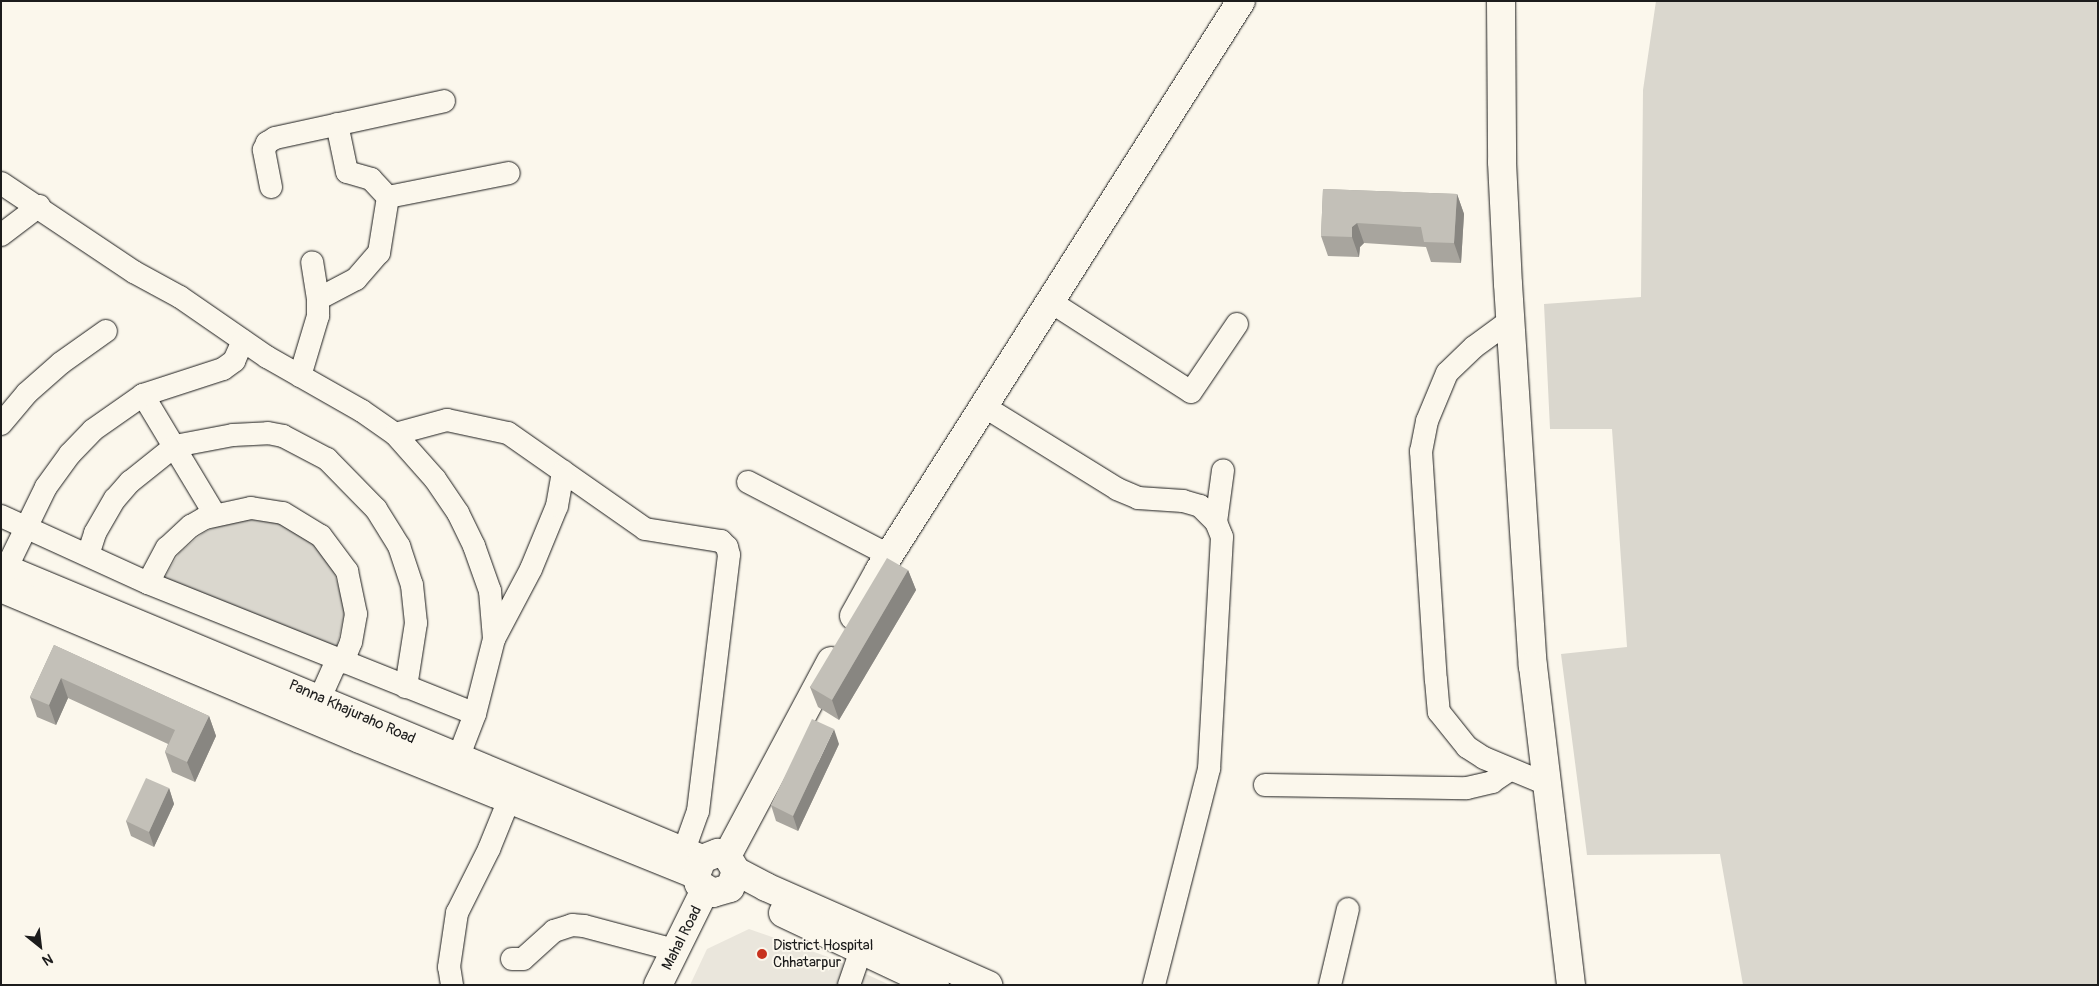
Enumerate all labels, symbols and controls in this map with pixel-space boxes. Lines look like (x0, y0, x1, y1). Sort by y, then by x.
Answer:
street label: Panna Khajuraho Road (286, 676, 418, 748)
street label: Mahal Road (658, 903, 706, 973)
north arrow (15, 921, 65, 971)
place label: District Hospital Chhatarpur (773, 936, 873, 971)
marker: District Hospital Chhatarpur (755, 947, 769, 961)
text: N (39, 950, 56, 969)

